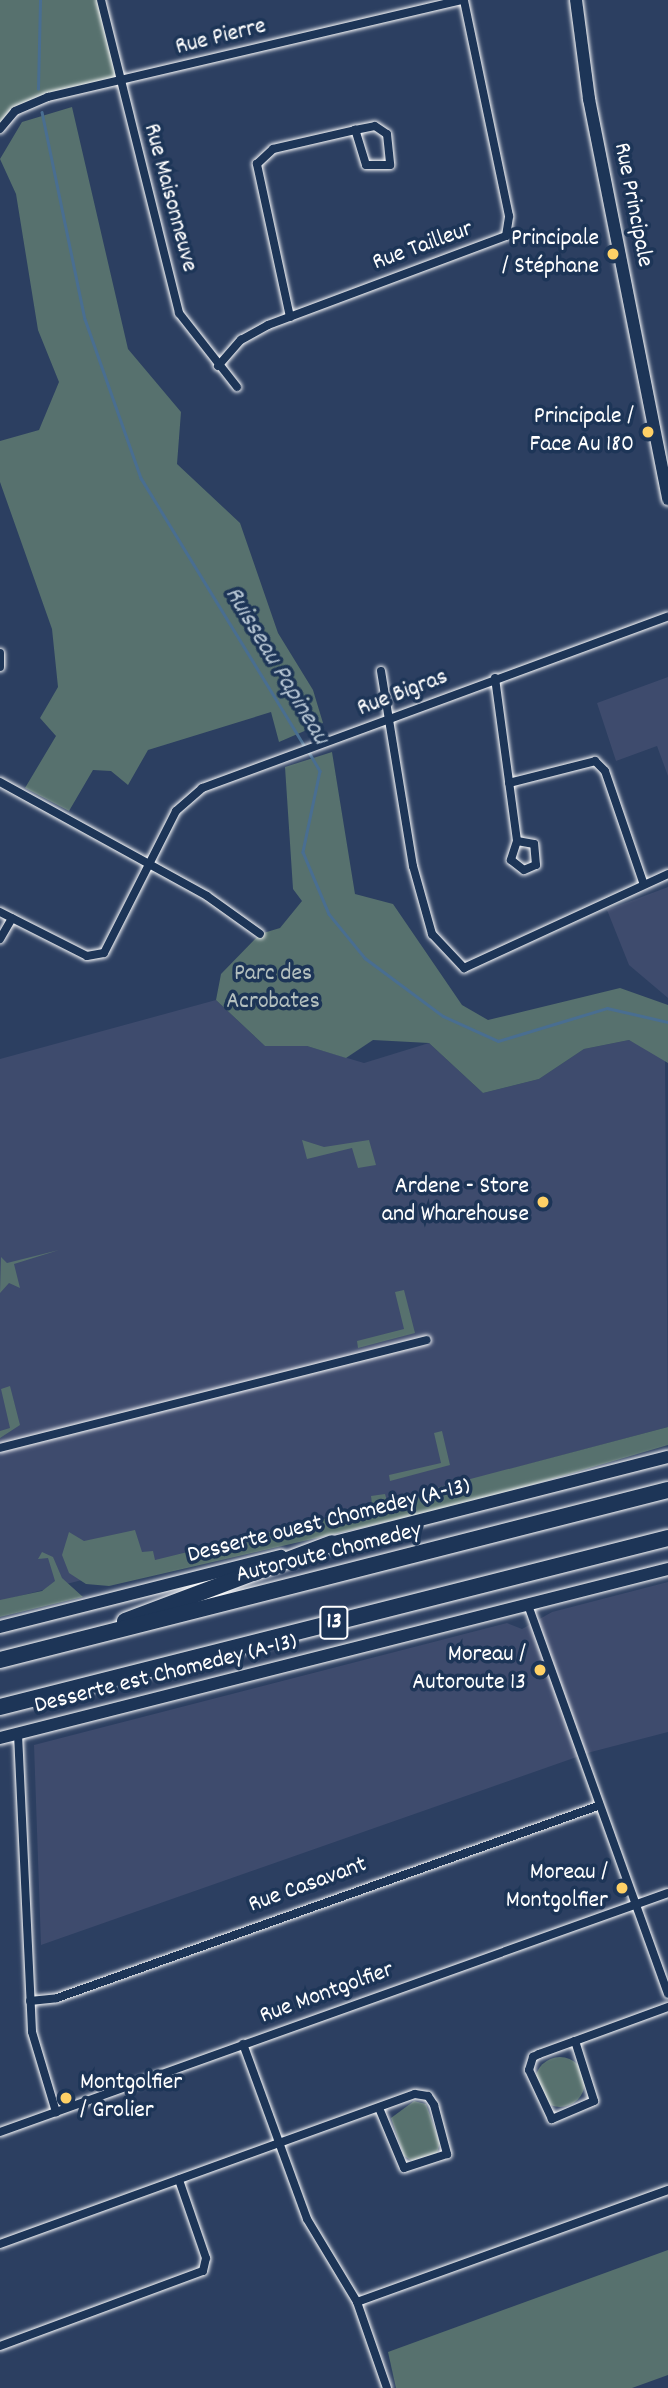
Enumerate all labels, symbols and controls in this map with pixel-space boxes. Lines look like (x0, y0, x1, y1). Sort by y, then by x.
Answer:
street label: Rue Pierre (173, 13, 269, 63)
street label: Rue Maisonneuve (135, 121, 203, 275)
street label: Rue Principale (606, 140, 658, 270)
street label: Rue Tailleur (369, 216, 477, 278)
place label: Principale / Stéphane (502, 226, 599, 282)
marker: Principale / Stéphane (605, 246, 621, 262)
place label: Principale / Face Au 180 (529, 404, 634, 460)
marker: Principale / Face Au 180 (640, 424, 656, 440)
water label: Ruisseau Papineau (217, 581, 335, 751)
street label: Rue Bigras (354, 664, 452, 724)
park label: Parc des Acrobates (226, 961, 320, 1017)
place label: Ardene - Store and Wharehouse (382, 1174, 529, 1230)
marker: Ardene - Store and Wharehouse (535, 1194, 551, 1210)
street label: Desserte ouest Chomedey (A-13) (185, 1473, 473, 1571)
street label: Autoroute Chomedey (233, 1517, 425, 1591)
road number: 13 (318, 1604, 350, 1642)
street label: Desserte est Chomedey (A-13) (32, 1628, 300, 1722)
place label: Moreau / Autoroute 13 (412, 1642, 526, 1698)
marker: Moreau / Autoroute 13 (532, 1662, 548, 1678)
street label: Rue Casavant (245, 1851, 371, 1921)
place label: Moreau / Montgolfier (506, 1860, 608, 1916)
marker: Moreau / Montgolfier (614, 1880, 630, 1896)
street label: Rue Montgolfier (256, 1956, 398, 2032)
place label: Montgolfier / Grolier (80, 2070, 182, 2126)
marker: Montgolfier / Grolier (58, 2090, 74, 2106)

